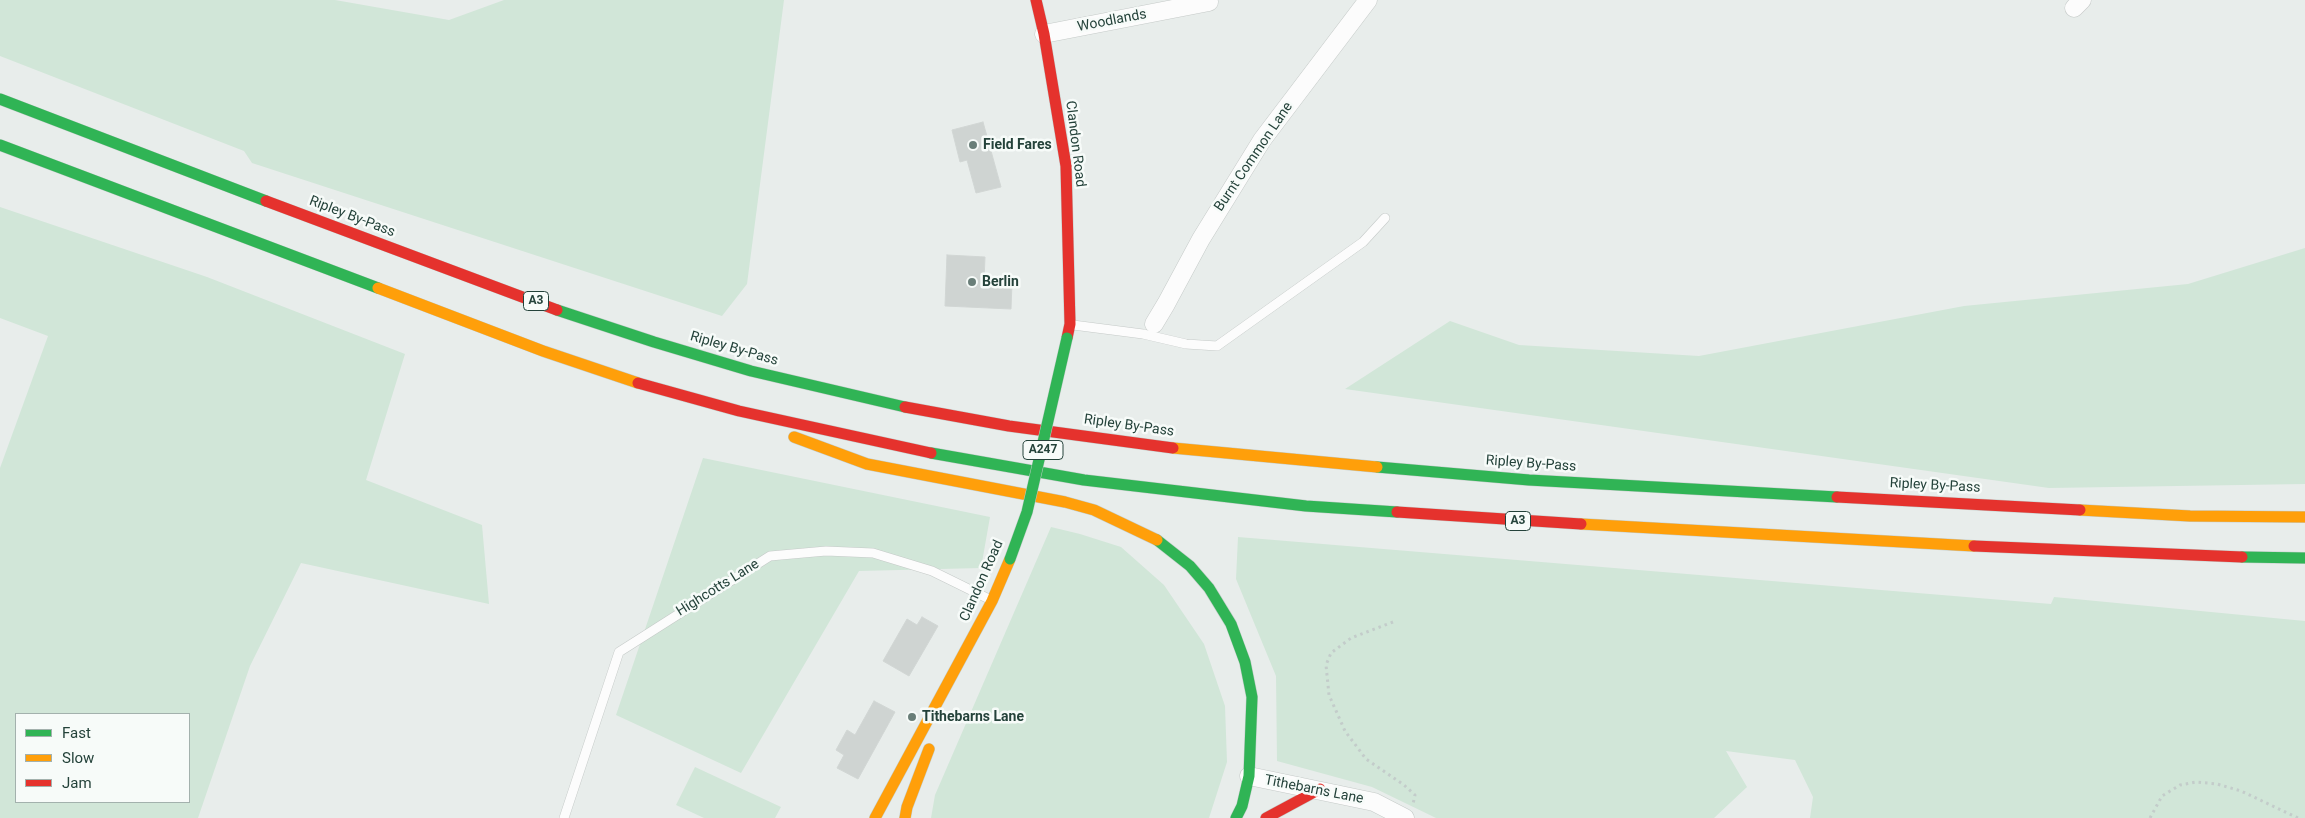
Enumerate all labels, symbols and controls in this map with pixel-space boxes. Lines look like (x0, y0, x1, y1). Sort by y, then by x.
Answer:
street label: Woodlands (1076, 6, 1148, 36)
street label: Burnt Common Lane (1211, 99, 1297, 215)
street label: Clandon Road (1061, 100, 1089, 188)
place label: Field Fares (983, 137, 1052, 153)
marker: Field Fares (967, 139, 979, 151)
street label: Ripley By-Pass (307, 193, 397, 241)
place label: Berlin (982, 274, 1019, 290)
marker: Berlin (966, 276, 978, 288)
road number: A3 (524, 292, 548, 310)
street label: Ripley By-Pass (688, 328, 780, 370)
street label: Ripley By-Pass (1083, 411, 1175, 441)
road number: A247 (1023, 440, 1063, 460)
street label: Ripley By-Pass (1485, 452, 1577, 476)
street label: Ripley By-Pass (1889, 475, 1981, 497)
road number: A3 (1506, 512, 1530, 530)
street label: Clandon Road (957, 538, 1007, 624)
street label: Highcotts Lane (674, 556, 762, 620)
place label: Tithebarns Lane (922, 709, 1024, 725)
marker: Tithebarns Lane (906, 711, 918, 723)
legend (15, 713, 190, 803)
text: Fast (62, 724, 91, 742)
text: Slow (62, 749, 94, 767)
street label: Tithebarns Lane (1263, 772, 1365, 808)
text: Jam (62, 774, 92, 792)

